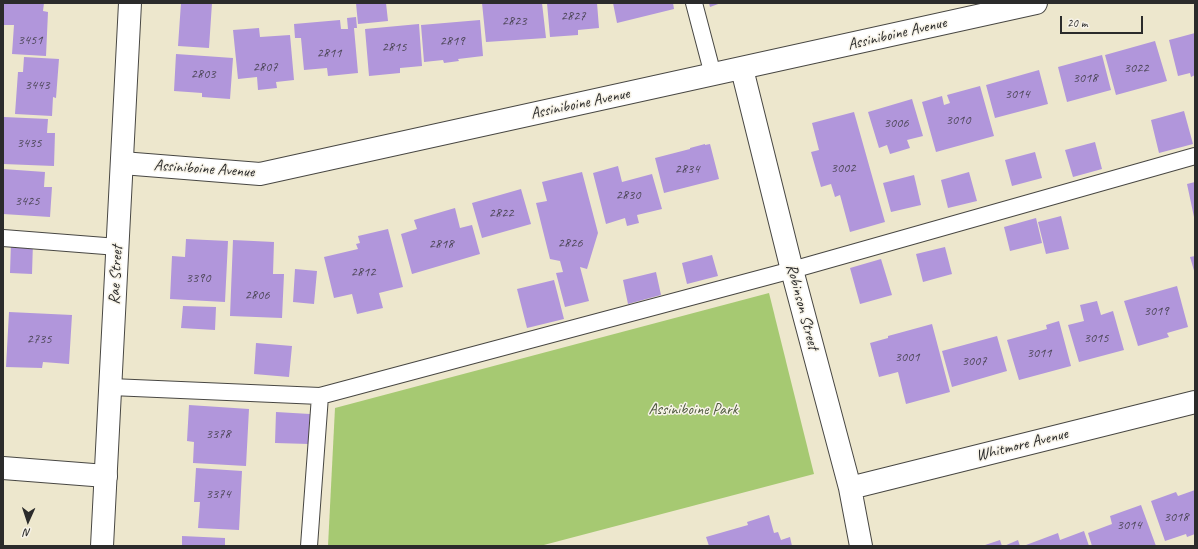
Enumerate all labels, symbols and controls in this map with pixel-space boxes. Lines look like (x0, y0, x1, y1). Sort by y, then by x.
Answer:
house number: 2827 (560, 8, 586, 24)
scale bar (1062, 8, 1145, 34)
house number: 2823 (501, 13, 527, 29)
street label: Assiniboine Avenue (846, 13, 948, 55)
text: 20 m (1067, 15, 1087, 31)
house number: 3451 (17, 32, 43, 48)
house number: 2819 (439, 33, 465, 49)
house number: 2815 (381, 39, 407, 55)
house number: 2811 (316, 45, 342, 61)
house number: 2807 (252, 59, 278, 75)
house number: 3022 (1123, 60, 1149, 76)
house number: 2803 (190, 66, 216, 82)
house number: 3018 (1072, 70, 1098, 86)
house number: 3443 (24, 77, 50, 93)
street label: Assiniboine Avenue (529, 84, 631, 124)
house number: 3014 (1004, 86, 1030, 102)
house number: 3010 (945, 112, 971, 128)
house number: 3006 (883, 115, 909, 131)
house number: 3435 (16, 135, 42, 151)
street label: Assiniboine Avenue (153, 156, 255, 182)
house number: 3002 (830, 160, 856, 176)
house number: 2834 (674, 161, 700, 177)
house number: 2830 (615, 187, 641, 203)
house number: 3425 (14, 193, 40, 209)
house number: 2822 (488, 205, 514, 221)
house number: 2826 (557, 235, 583, 251)
house number: 2818 (428, 236, 454, 252)
street label: Rae Street (105, 245, 127, 305)
street label: Robinson Street (781, 262, 823, 352)
house number: 2812 (350, 264, 376, 280)
house number: 3390 (185, 270, 211, 286)
house number: 2806 (244, 287, 270, 303)
house number: 3019 (1143, 303, 1169, 319)
house number: 3015 (1083, 330, 1109, 346)
house number: 2735 (26, 331, 52, 347)
house number: 3011 (1026, 345, 1052, 361)
house number: 3001 (894, 349, 920, 365)
house number: 3007 (961, 353, 987, 369)
park label: Assiniboine Park (648, 400, 738, 420)
street label: Whitmore Avenue (974, 424, 1070, 466)
house number: 3378 (205, 426, 231, 442)
house number: 3374 (205, 486, 231, 502)
north arrow (8, 501, 48, 541)
house number: 3018 (1163, 509, 1189, 525)
house number: 3014 (1116, 517, 1142, 533)
text: N (24, 526, 31, 540)

